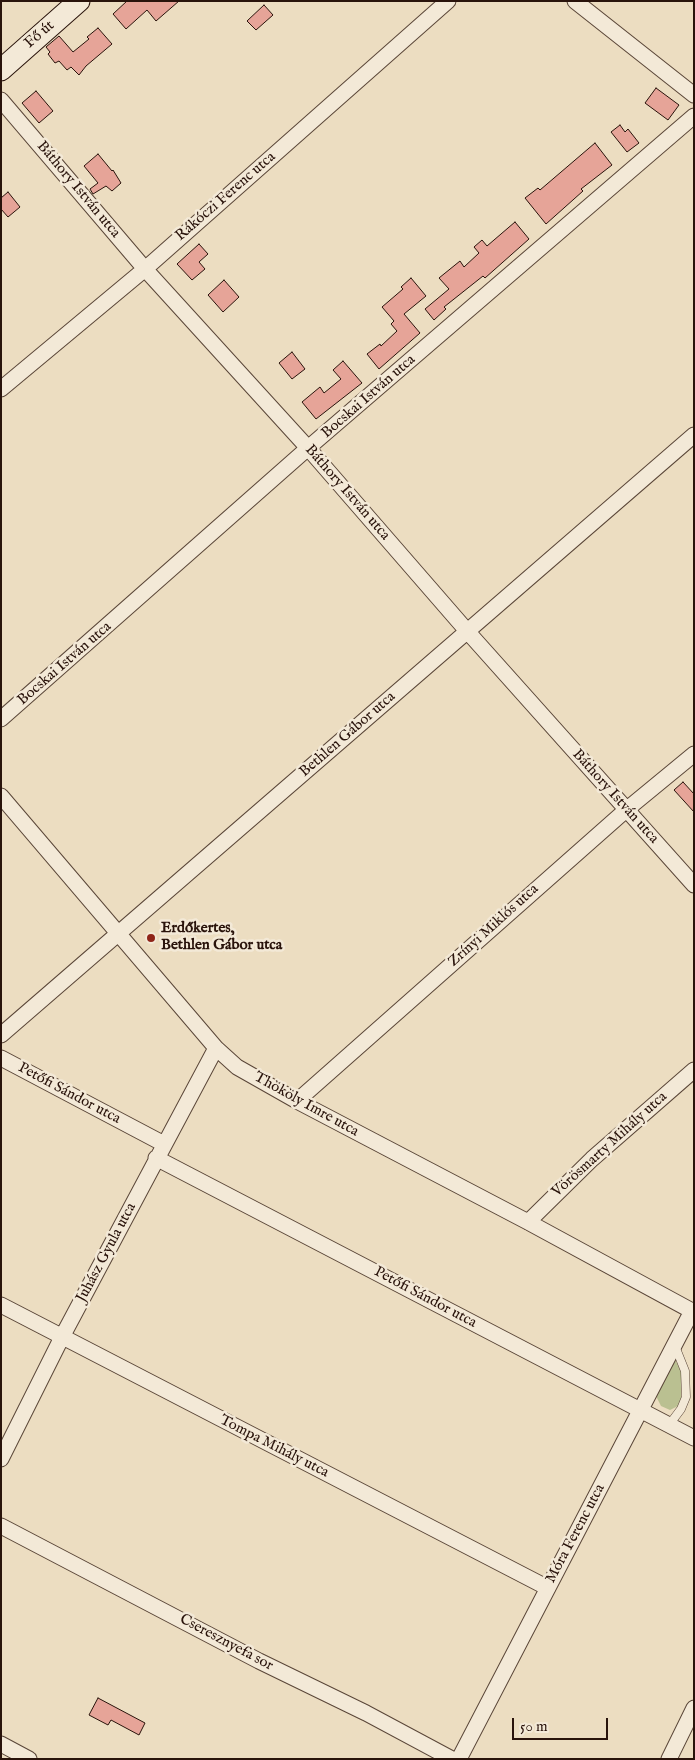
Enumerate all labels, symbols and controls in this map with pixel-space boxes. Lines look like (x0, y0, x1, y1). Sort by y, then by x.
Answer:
street label: Fő út (21, 17, 59, 53)
street label: Báthory István utca (32, 138, 124, 242)
street label: Rákóczi Ferenc utca (172, 149, 280, 245)
street label: Bocskai István utca (318, 351, 420, 443)
street label: Báthory István utca (301, 442, 393, 544)
street label: Bocskai István utca (14, 618, 116, 710)
street label: Bethlen Gábor utca (296, 688, 400, 782)
street label: Báthory István utca (568, 746, 662, 848)
street label: Zrínyi Miklós utca (445, 881, 543, 971)
place label: Erdőkertes, Bethlen Gábor utca (161, 920, 282, 955)
marker: Erdőkertes, Bethlen Gábor utca (145, 932, 157, 944)
street label: Petőfi Sándor utca (15, 1059, 123, 1129)
street label: Thököly Imre utca (250, 1069, 362, 1141)
street label: Vörösmarty Mihály utca (549, 1089, 671, 1201)
street label: Juhász Gyula utca (73, 1200, 141, 1306)
street label: Petőfi Sándor utca (371, 1263, 479, 1333)
street label: Tompa Mihály utca (216, 1412, 332, 1482)
street label: Móra Ferenc utca (542, 1481, 610, 1587)
street label: Cseresznyefa sor (176, 1611, 276, 1675)
scale bar (515, 1708, 611, 1740)
text: 50 m (520, 1717, 548, 1736)

